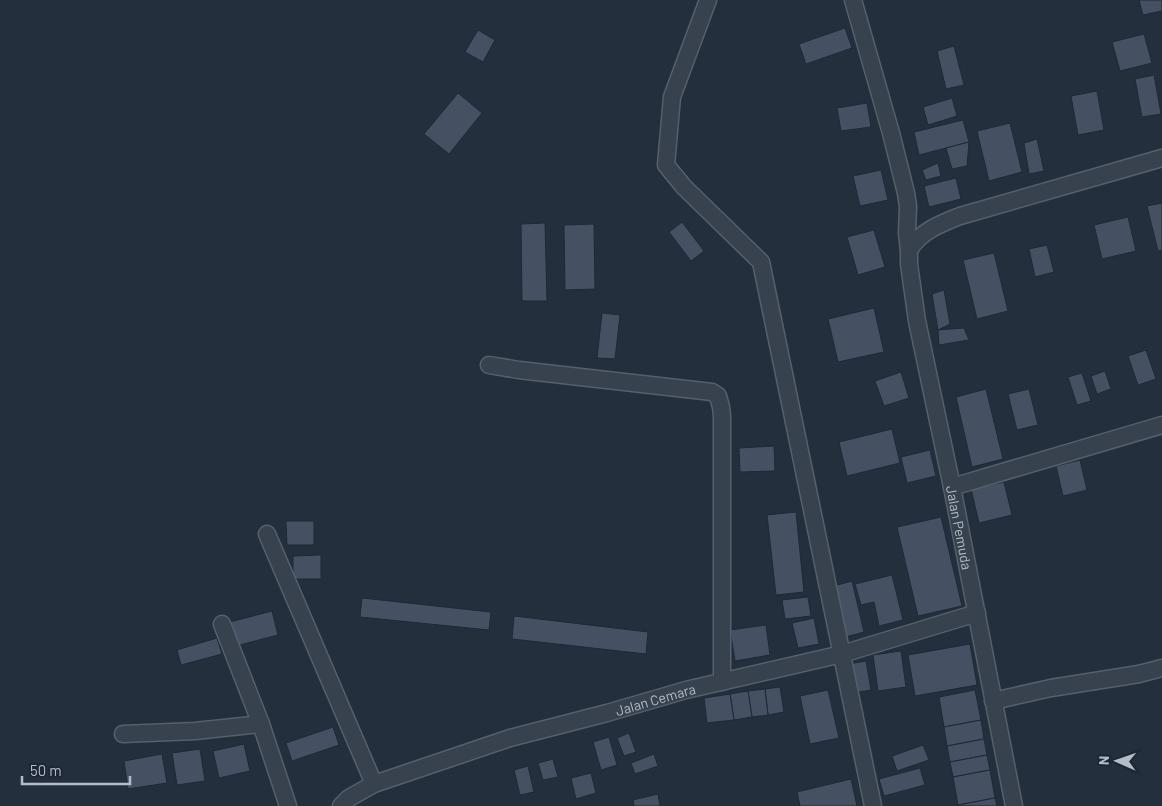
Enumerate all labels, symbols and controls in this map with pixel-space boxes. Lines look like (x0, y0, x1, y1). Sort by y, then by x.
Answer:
street label: Jalan Pemuda (943, 484, 976, 571)
street label: Jalan Cemara (613, 680, 697, 719)
north arrow (1092, 736, 1142, 786)
scale bar (22, 754, 130, 786)
text: N (1095, 756, 1112, 765)
text: 50 m (30, 761, 62, 779)

